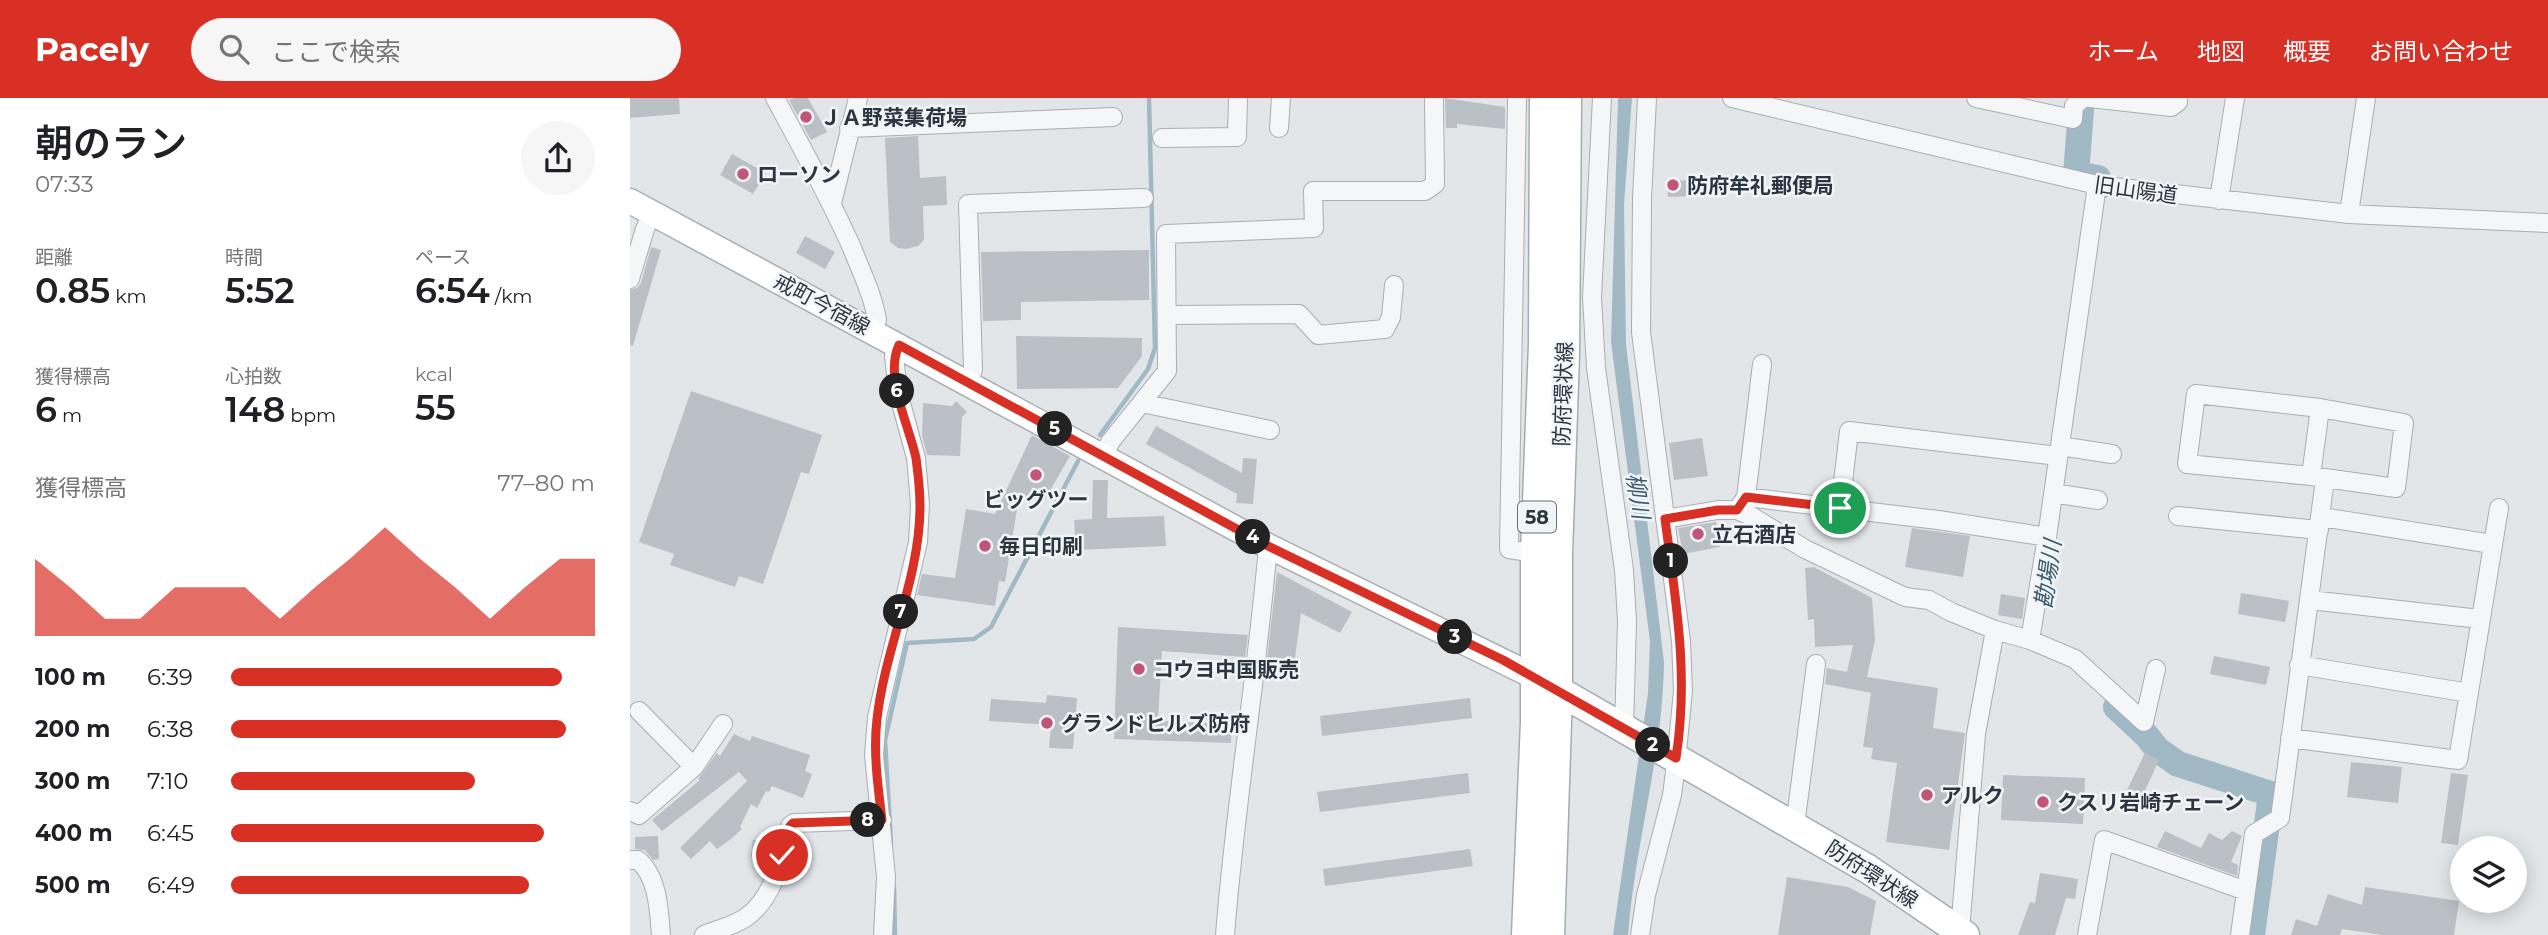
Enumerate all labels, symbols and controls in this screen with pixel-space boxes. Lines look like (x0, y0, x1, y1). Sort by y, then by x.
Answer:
search box (191, 18, 681, 81)
text: Pacely (35, 29, 149, 69)
icon: search (215, 30, 253, 68)
text: ここで検索 (271, 36, 401, 68)
text: ホーム (2088, 37, 2159, 66)
text: 地図 (2197, 37, 2245, 66)
text: 概要 (2283, 37, 2331, 66)
text: お問い合わせ (2369, 37, 2513, 66)
place label: ＪＡ野菜集荷場 (820, 105, 967, 130)
marker: ＪＡ野菜集荷場 (798, 109, 814, 125)
text: 朝のラン (35, 120, 187, 167)
button: share (521, 121, 595, 195)
place label: ローソン (757, 162, 841, 187)
marker: ローソン (735, 166, 751, 182)
text: 07:33 (35, 170, 94, 198)
street label: 旧山陽道 (2093, 172, 2179, 208)
place label: 防府牟礼郵便局 (1687, 173, 1834, 198)
marker: 防府牟礼郵便局 (1665, 177, 1681, 193)
text: 距離 (35, 246, 73, 269)
text: 時間 (225, 246, 263, 269)
text: ペース (415, 246, 471, 269)
street label: 戒町今宿線 (770, 268, 874, 340)
text: 0.85 (35, 269, 110, 312)
text: 5:52 (225, 269, 295, 312)
text: 6:54 (415, 269, 490, 312)
text: km (110, 285, 147, 308)
text: /km (490, 285, 533, 308)
street label: 防府環状線 (1549, 341, 1577, 447)
text: kcal (415, 363, 453, 386)
text: 獲得標高 (35, 365, 111, 388)
text: 心拍数 (225, 365, 282, 388)
pin: 6 (880, 374, 914, 408)
text: 6 (890, 379, 903, 402)
text: 55 (415, 386, 456, 429)
text: 6 (35, 388, 57, 431)
text: 148 (225, 388, 285, 431)
text: m (57, 404, 82, 427)
text: bpm (285, 404, 336, 427)
pin: 5 (1038, 412, 1072, 446)
text: 5 (1049, 417, 1060, 440)
marker: ビッグツー (1028, 467, 1044, 483)
text: 77–80 m (497, 469, 595, 497)
water label: 柳川 (1621, 471, 1656, 524)
text: 獲得標高 (35, 474, 127, 502)
pin (1810, 478, 1870, 538)
place label: ビッグツー (984, 487, 1089, 512)
icon: arrive (1821, 489, 1859, 527)
road number: 58 (1518, 502, 1556, 532)
pin: 4 (1236, 520, 1270, 555)
place label: 立石酒店 (1712, 522, 1796, 547)
text: 4 (1246, 525, 1259, 548)
marker: 立石酒店 (1690, 526, 1706, 542)
place label: 毎日印刷 (999, 534, 1083, 559)
water label: 勘場川 (2029, 535, 2067, 610)
marker: 毎日印刷 (977, 538, 993, 554)
pin: 1 (1654, 544, 1688, 578)
text: 1 (1667, 549, 1674, 572)
pin: 7 (884, 594, 918, 630)
text: 7 (895, 600, 906, 623)
pin: 3 (1438, 620, 1472, 654)
text: 3 (1449, 625, 1460, 648)
place label: コウヨ中国販売 (1153, 657, 1299, 682)
marker: コウヨ中国販売 (1131, 661, 1147, 677)
text: 100 m (35, 663, 106, 691)
text: 6:39 (147, 663, 193, 691)
place label: グランドヒルズ防府 (1061, 711, 1250, 736)
text: 200 m (35, 715, 110, 743)
text: 6:38 (147, 715, 194, 743)
marker: グランドヒルズ防府 (1039, 715, 1055, 731)
pin: 2 (1636, 728, 1670, 762)
text: 2 (1647, 733, 1658, 756)
text: 300 m (35, 767, 111, 795)
text: 7:10 (147, 767, 189, 795)
place label: アルク (1941, 783, 2004, 808)
marker: アルク (1919, 787, 1935, 803)
place label: クスリ岩崎チェーン (2057, 790, 2244, 815)
marker: クスリ岩崎チェーン (2035, 794, 2051, 810)
pin: 8 (850, 802, 886, 838)
text: 8 (861, 808, 874, 831)
text: 400 m (35, 819, 113, 847)
text: 6:45 (147, 819, 194, 847)
pin (752, 825, 812, 885)
street label: 防府環状線 (1821, 835, 1923, 913)
icon: check (763, 836, 801, 874)
map controls (2450, 836, 2527, 913)
button: layers (2450, 836, 2527, 913)
text: 500 m (35, 871, 111, 899)
text: 6:49 (147, 871, 195, 899)

